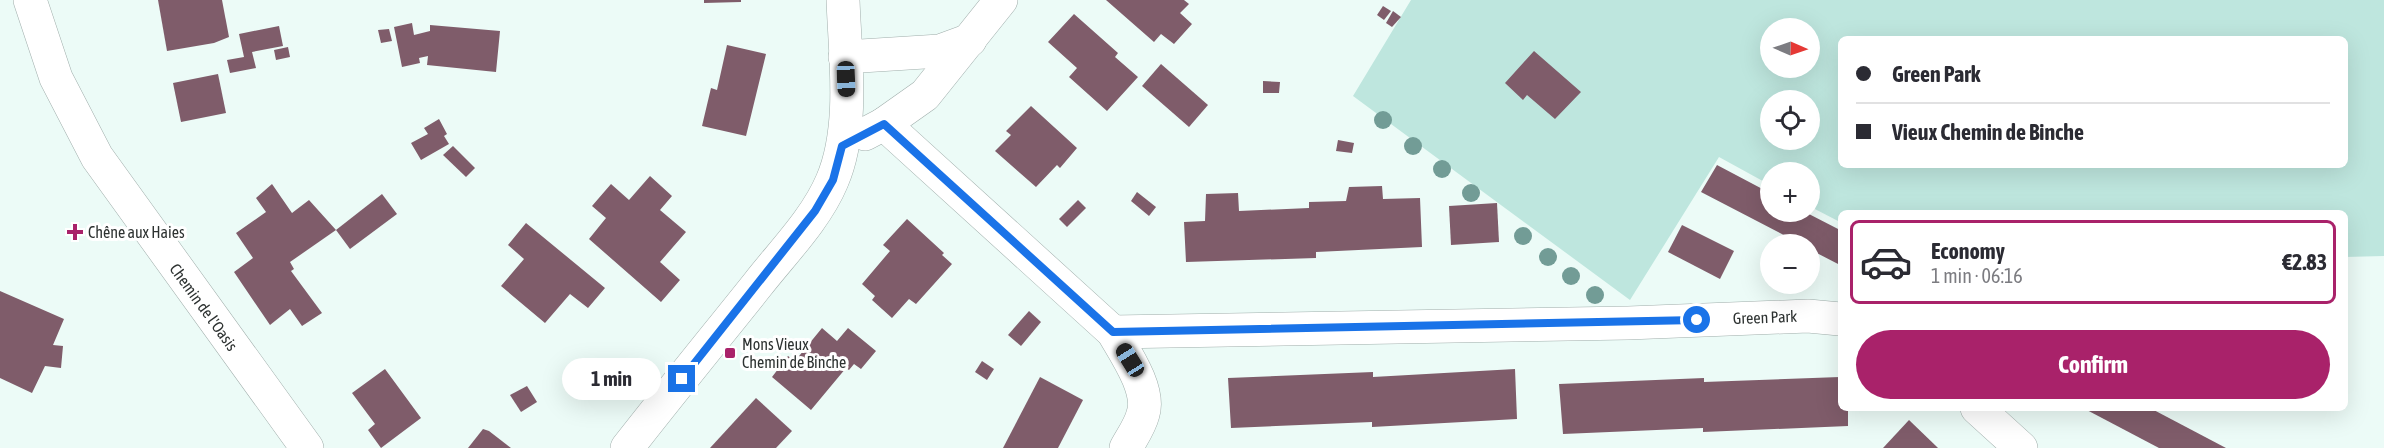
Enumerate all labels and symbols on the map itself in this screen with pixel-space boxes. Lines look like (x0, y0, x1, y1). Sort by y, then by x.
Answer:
north arrow (1760, 18, 1820, 78)
car (836, 61, 856, 97)
marker: Chêne aux Haies (66, 223, 84, 241)
place label: Chêne aux Haies (88, 223, 185, 241)
street label: Chemin de l'Oasis (166, 260, 242, 354)
route start (1683, 306, 1710, 333)
street label: Green Park (1733, 307, 1797, 327)
place label: Mons Vieux Chemin de Binche (742, 335, 846, 371)
car (1113, 340, 1147, 380)
marker: Mons Vieux Chemin de Binche (723, 346, 737, 360)
callout: 1 min (562, 358, 661, 400)
route end (668, 365, 695, 392)

